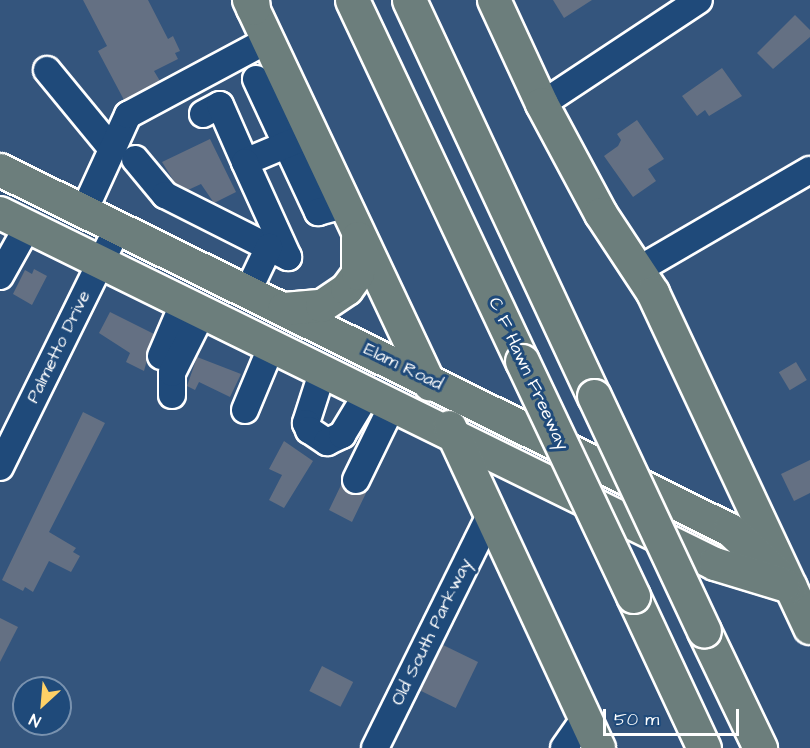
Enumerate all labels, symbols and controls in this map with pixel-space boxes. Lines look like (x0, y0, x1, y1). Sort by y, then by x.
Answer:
street label: Palmetto Drive (22, 287, 96, 407)
street label: C F Hawn Freeway (483, 294, 573, 454)
street label: Elam Road (360, 339, 446, 395)
street label: Old South Parkway (387, 555, 477, 709)
north arrow (12, 676, 72, 736)
scale bar (606, 697, 742, 735)
text: 50 m (614, 707, 659, 732)
text: N (26, 708, 44, 732)

